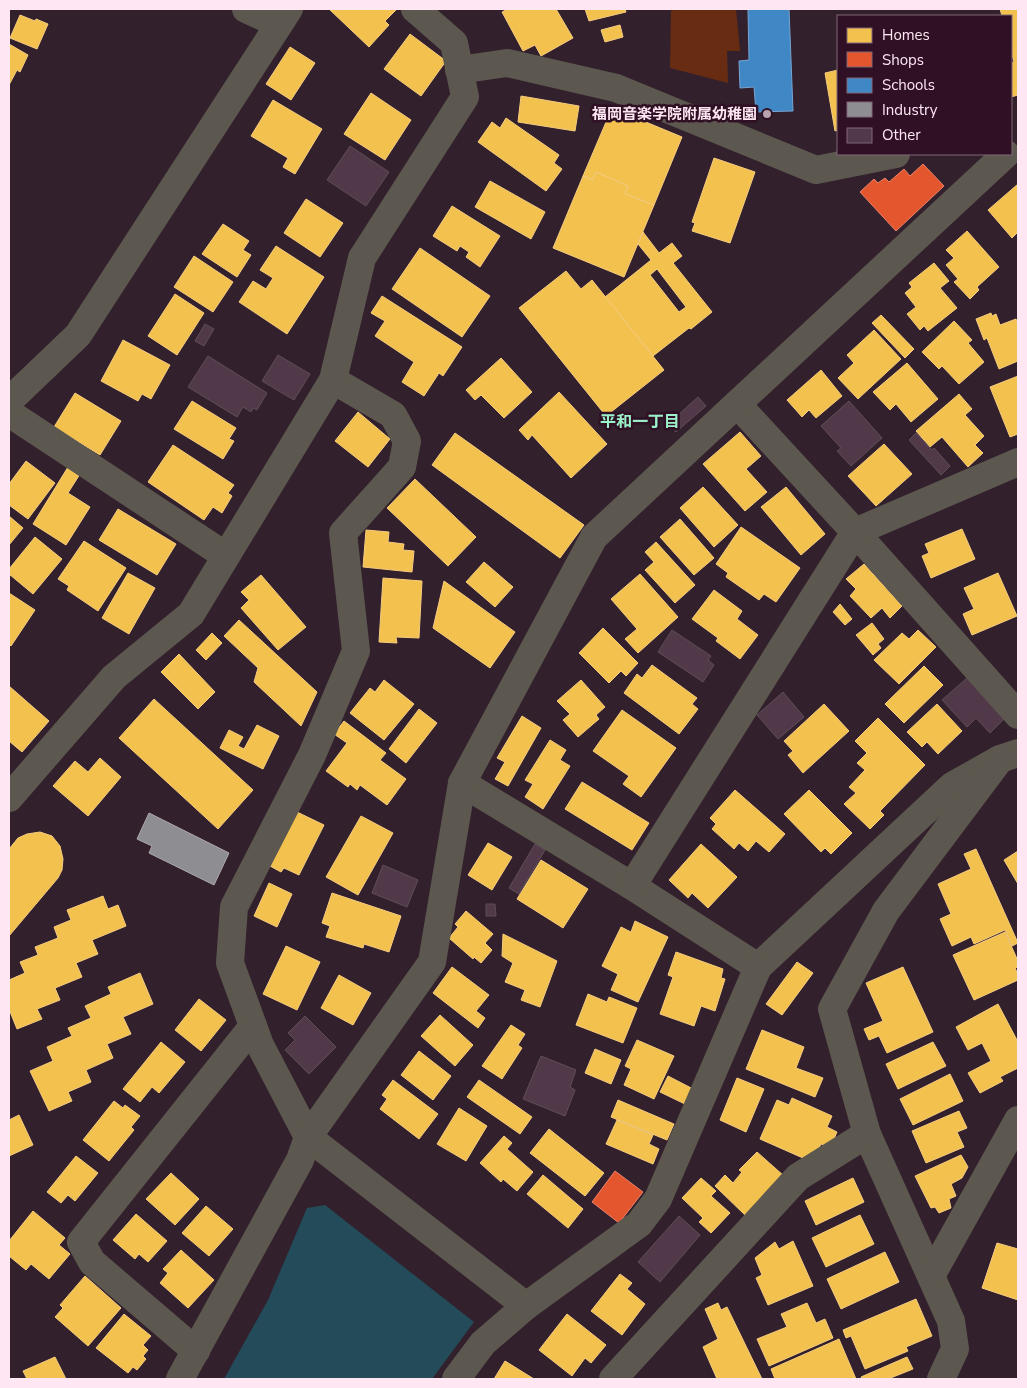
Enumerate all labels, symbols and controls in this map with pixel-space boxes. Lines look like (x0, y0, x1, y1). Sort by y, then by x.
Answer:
legend (837, 15, 1012, 155)
text: Homes (882, 25, 930, 45)
text: Shops (882, 50, 924, 70)
text: Schools (882, 75, 935, 95)
text: Industry (882, 100, 938, 120)
place label: 福岡音楽学院附属幼稚園 (591, 104, 757, 124)
marker: 福岡音楽学院附属幼稚園 (761, 108, 773, 120)
text: Other (882, 125, 921, 145)
district label: 平和一丁目 (600, 411, 680, 433)

